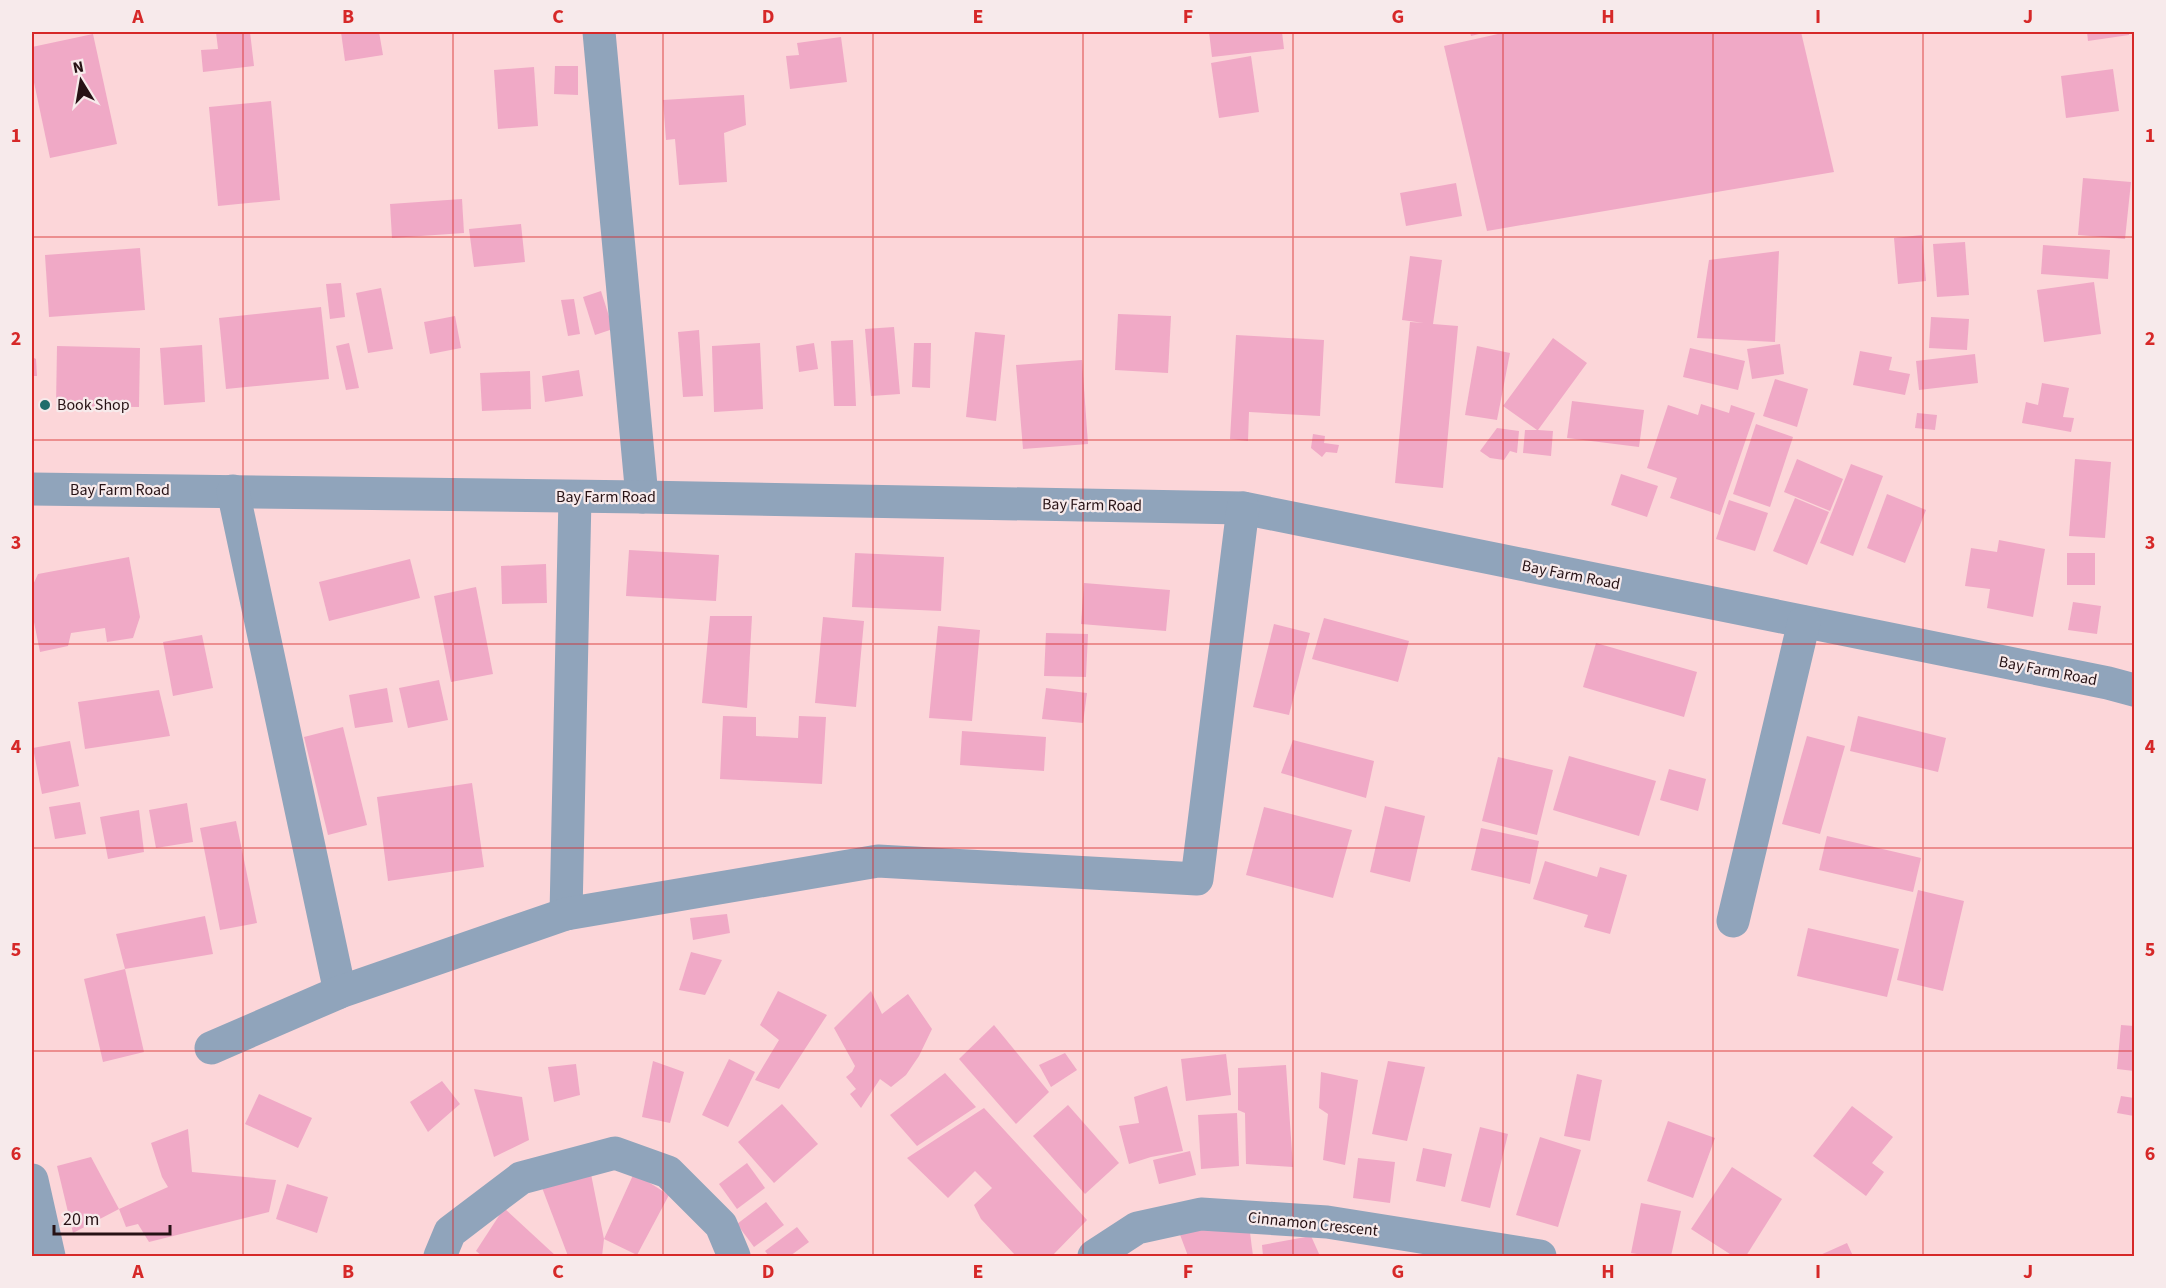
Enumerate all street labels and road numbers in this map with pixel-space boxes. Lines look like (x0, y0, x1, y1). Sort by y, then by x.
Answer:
street label: Bay Farm Road (70, 479, 170, 501)
street label: Bay Farm Road (556, 486, 656, 508)
street label: Bay Farm Road (1042, 493, 1142, 517)
street label: Bay Farm Road (1520, 555, 1622, 595)
street label: Bay Farm Road (1997, 651, 2099, 691)
street label: Cinnamon Crescent (1247, 1206, 1380, 1242)

